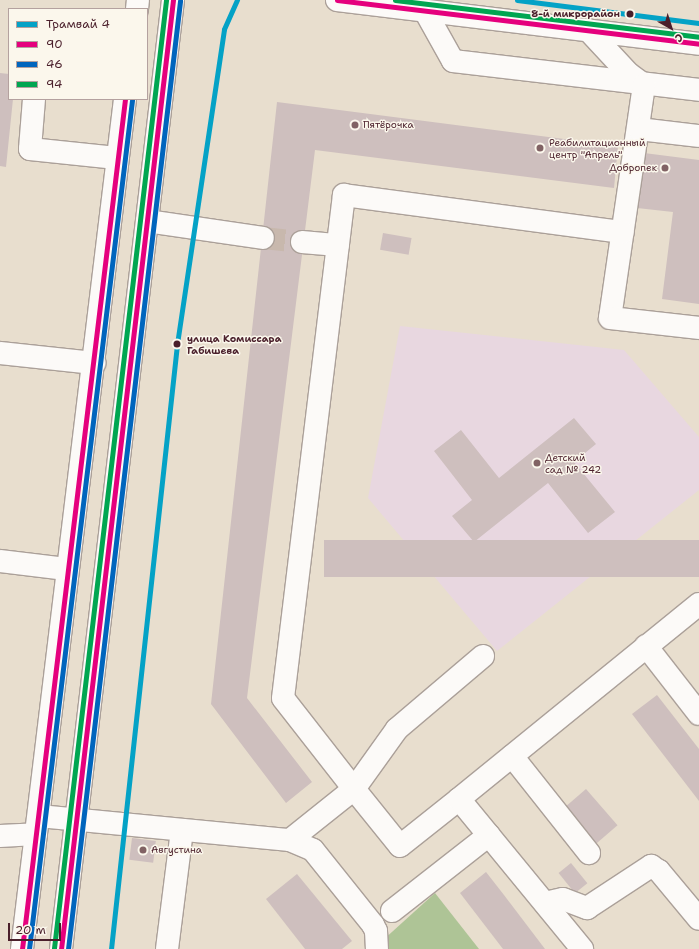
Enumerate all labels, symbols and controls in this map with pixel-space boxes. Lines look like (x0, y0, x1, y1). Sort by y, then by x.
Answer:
marker: 8-й микрорайон (623, 7, 637, 21)
legend (8, 8, 148, 100)
place label: 8-й микрорайон (531, 8, 620, 20)
north arrow (651, 8, 691, 48)
text: Трамвай 4 (46, 16, 110, 32)
text: С (672, 30, 686, 46)
text: 90 (46, 36, 63, 52)
text: 46 (46, 56, 63, 72)
text: 94 (46, 76, 62, 92)
place label: Пятёрочка (363, 119, 414, 131)
marker: Пятёрочка (350, 120, 360, 130)
place label: Реабилитационный центр "Апрель" (549, 136, 645, 160)
marker: Реабилитационный центр "Апрель" (534, 142, 546, 154)
place label: Добропек (609, 162, 657, 174)
marker: Добропек (660, 163, 670, 173)
place label: улица Комиссара Габишева (187, 332, 282, 356)
marker: улица Комиссара Габишева (170, 337, 184, 351)
place label: Детский сад № 242 (545, 451, 601, 474)
marker: Детский сад № 242 (532, 458, 542, 468)
place label: Августина (151, 844, 202, 856)
marker: Августина (138, 845, 148, 855)
scale bar (10, 915, 63, 941)
text: 20 m (15, 922, 46, 938)

